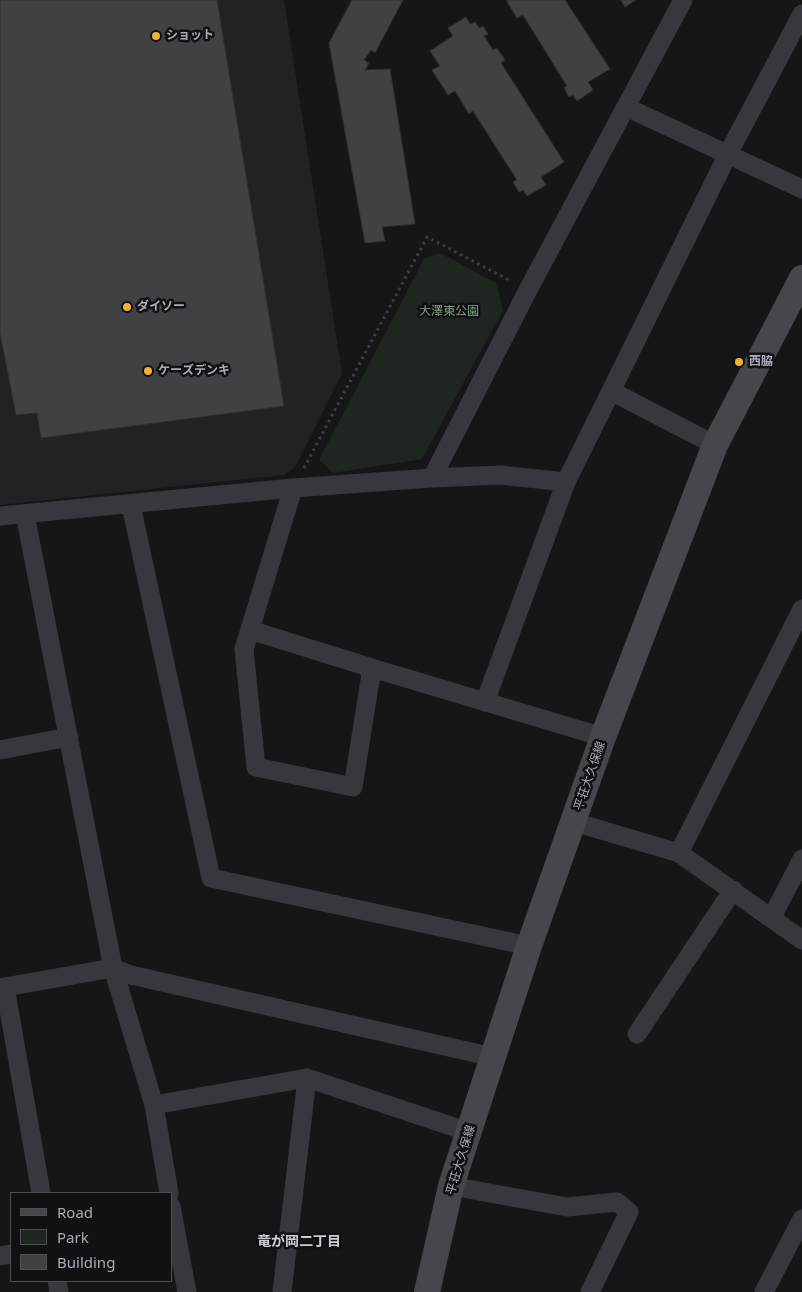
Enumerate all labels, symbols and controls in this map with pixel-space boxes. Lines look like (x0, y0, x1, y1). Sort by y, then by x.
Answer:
place label: ショット (166, 29, 214, 43)
marker: ショット (150, 30, 162, 42)
place label: ダイソー (137, 300, 185, 314)
marker: ダイソー (121, 301, 133, 313)
park label: 大澤東公園 (419, 305, 479, 319)
place label: 西脇 (749, 355, 773, 369)
marker: 西脇 (733, 356, 745, 368)
place label: ケーズデンキ (158, 364, 230, 378)
marker: ケーズデンキ (142, 365, 154, 377)
street label: 平荘大久保線 (571, 740, 609, 812)
street label: 平荘大久保線 (444, 1123, 478, 1197)
legend (10, 1192, 172, 1282)
text: Road (57, 1202, 93, 1222)
text: Park (57, 1227, 89, 1247)
district label: 竜が岡二丁目 (257, 1234, 341, 1250)
text: Building (57, 1252, 115, 1272)

